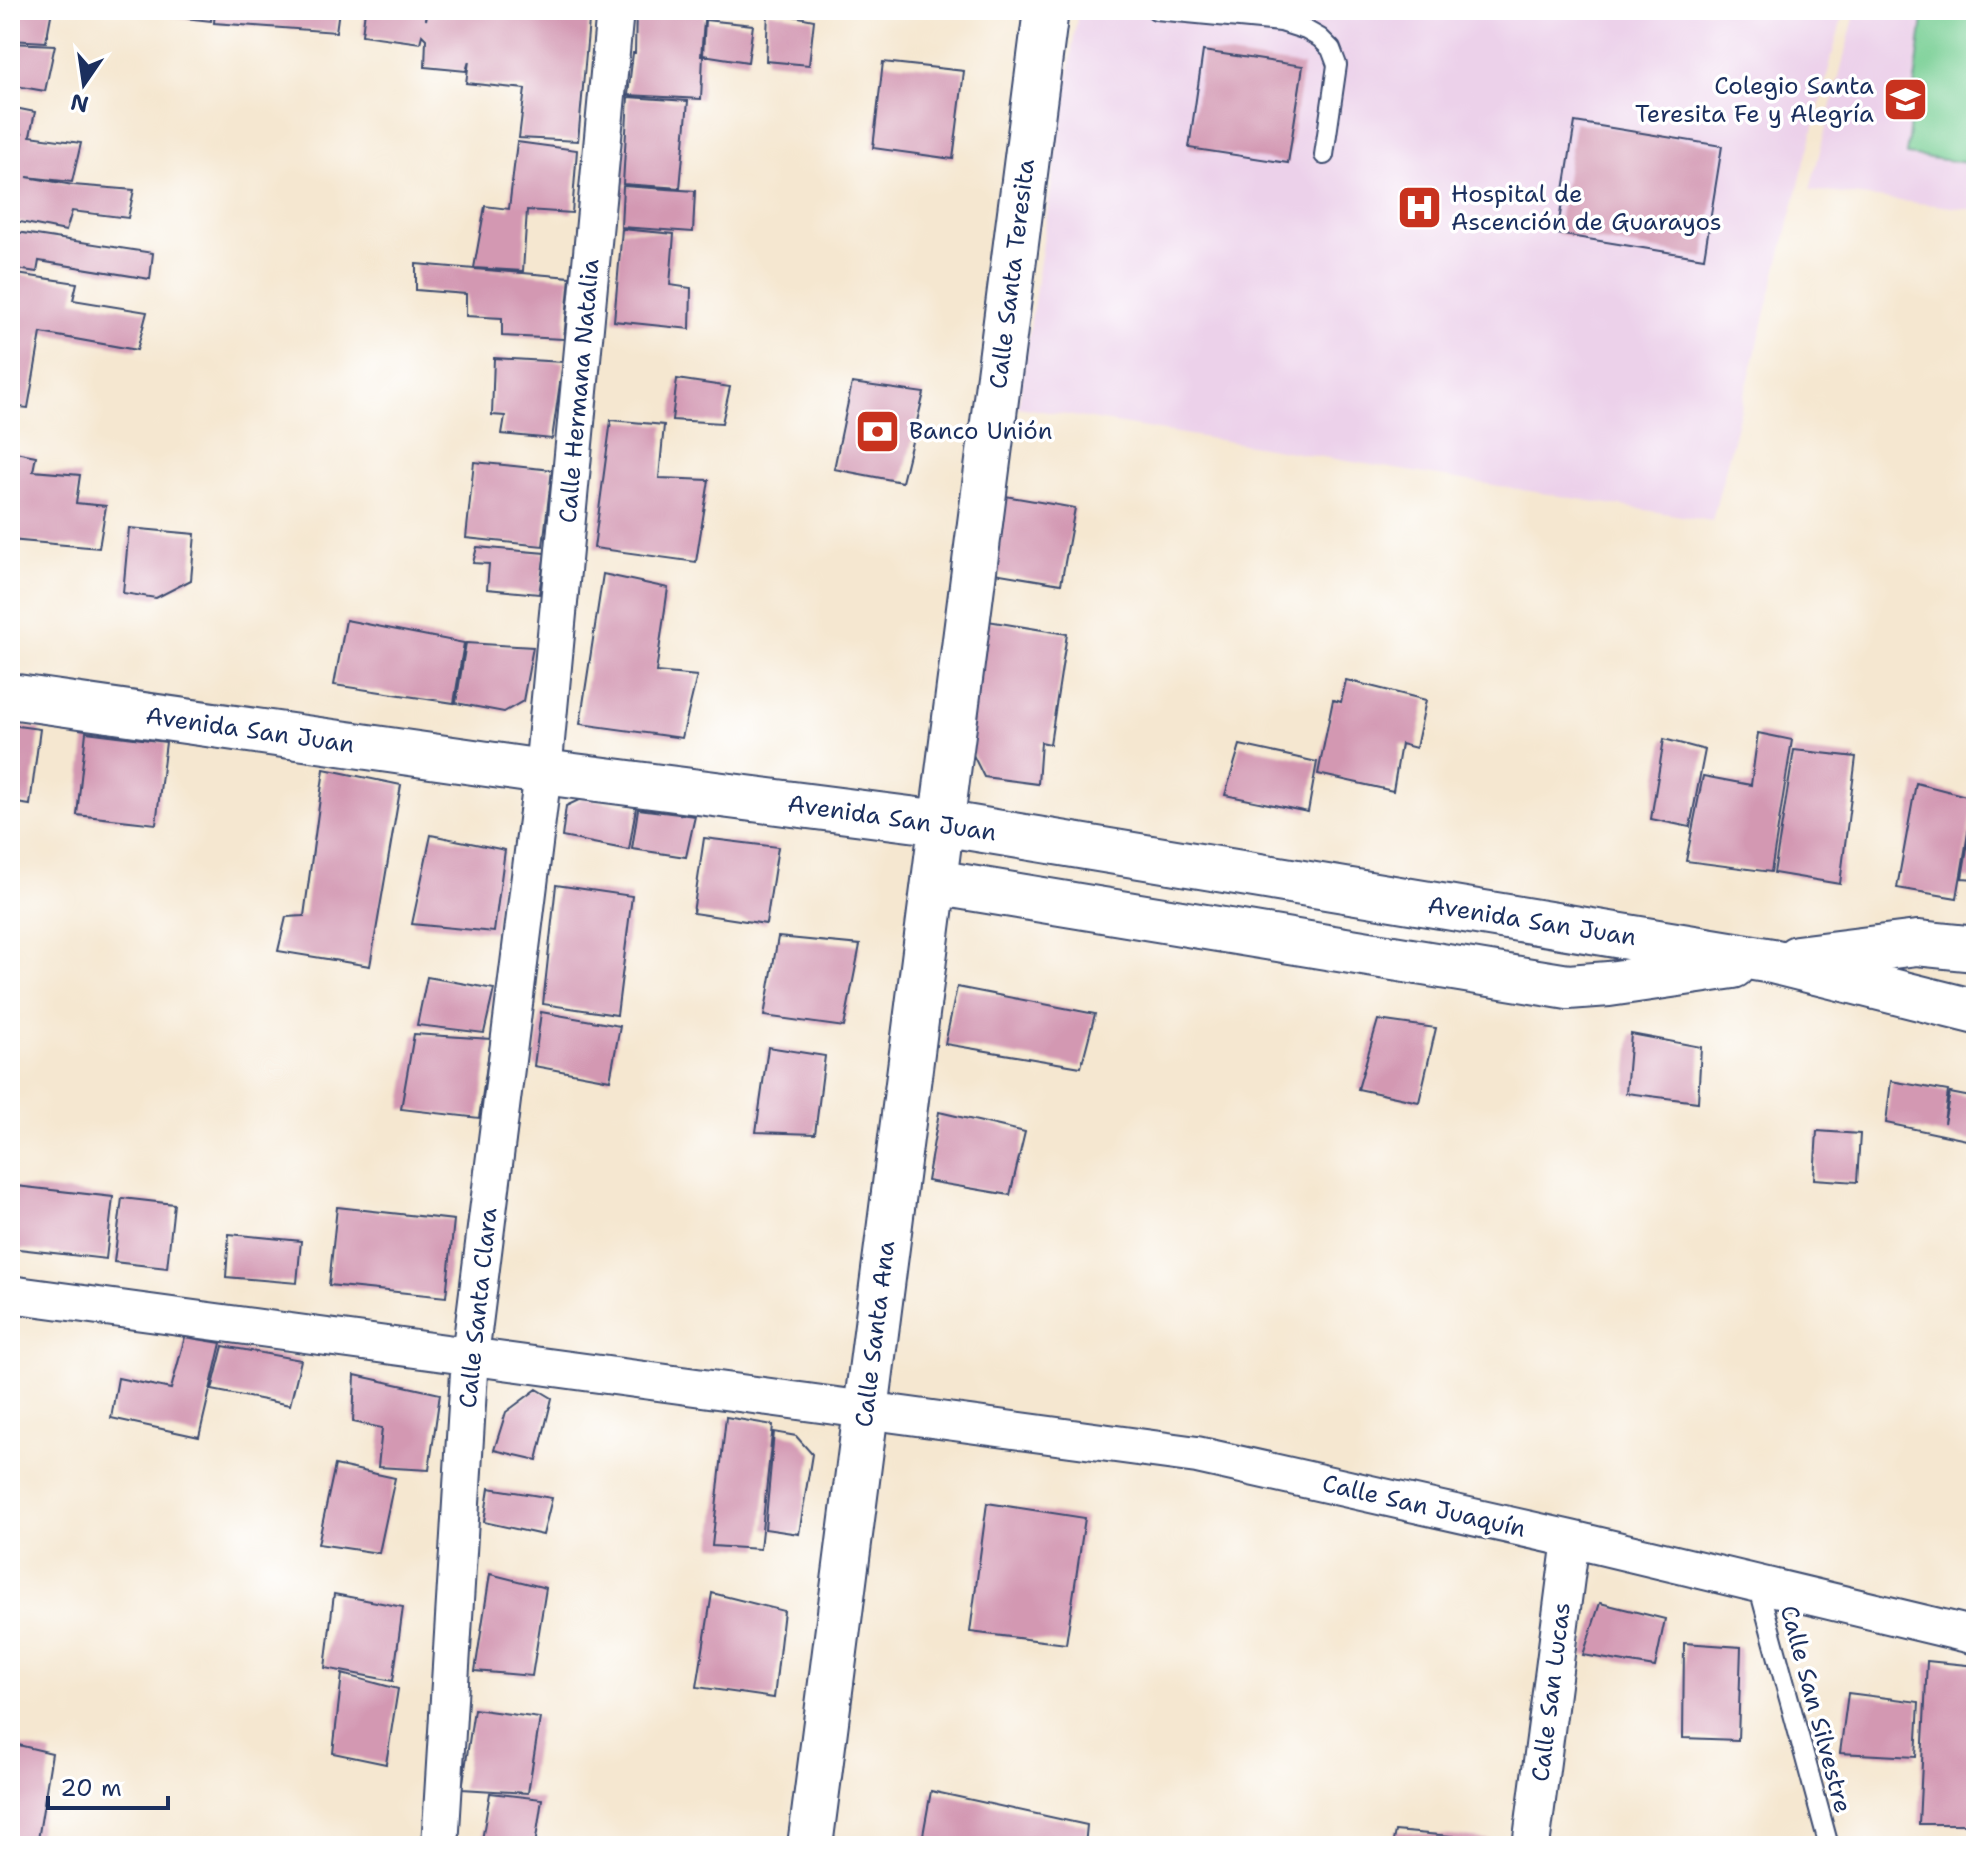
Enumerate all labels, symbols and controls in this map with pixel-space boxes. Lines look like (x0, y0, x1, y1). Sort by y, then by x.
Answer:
north arrow (44, 44, 124, 124)
place label: Colegio Santa Teresita Fe y Alegría (1635, 70, 1874, 130)
school or university icon: Colegio Santa Teresita Fe y Alegría (1881, 76, 1929, 124)
text: N (68, 87, 91, 119)
street label: Calle Santa Teresita (982, 157, 1042, 391)
place label: Hospital de Ascención de Guarayos (1451, 178, 1722, 238)
hospital icon: Hospital de Ascención de Guarayos (1396, 184, 1444, 232)
street label: Calle Hermana Natalia (552, 257, 606, 524)
bank icon: Banco Unión (854, 407, 902, 455)
place label: Banco Unión (909, 415, 1053, 447)
street label: Avenida San Juan (144, 700, 356, 760)
street label: Avenida San Juan (786, 788, 998, 848)
street label: Avenida San Juan (1426, 889, 1638, 953)
street label: Calle Santa Clara (452, 1206, 504, 1410)
street label: Calle Santa Ana (848, 1239, 902, 1429)
street label: Calle San Juaquín (1319, 1467, 1529, 1545)
street label: Calle San Lucas (1524, 1601, 1578, 1783)
street label: Calle San Silvestre (1773, 1602, 1859, 1816)
scale bar (48, 1760, 168, 1810)
text: 20 m (60, 1772, 122, 1804)

